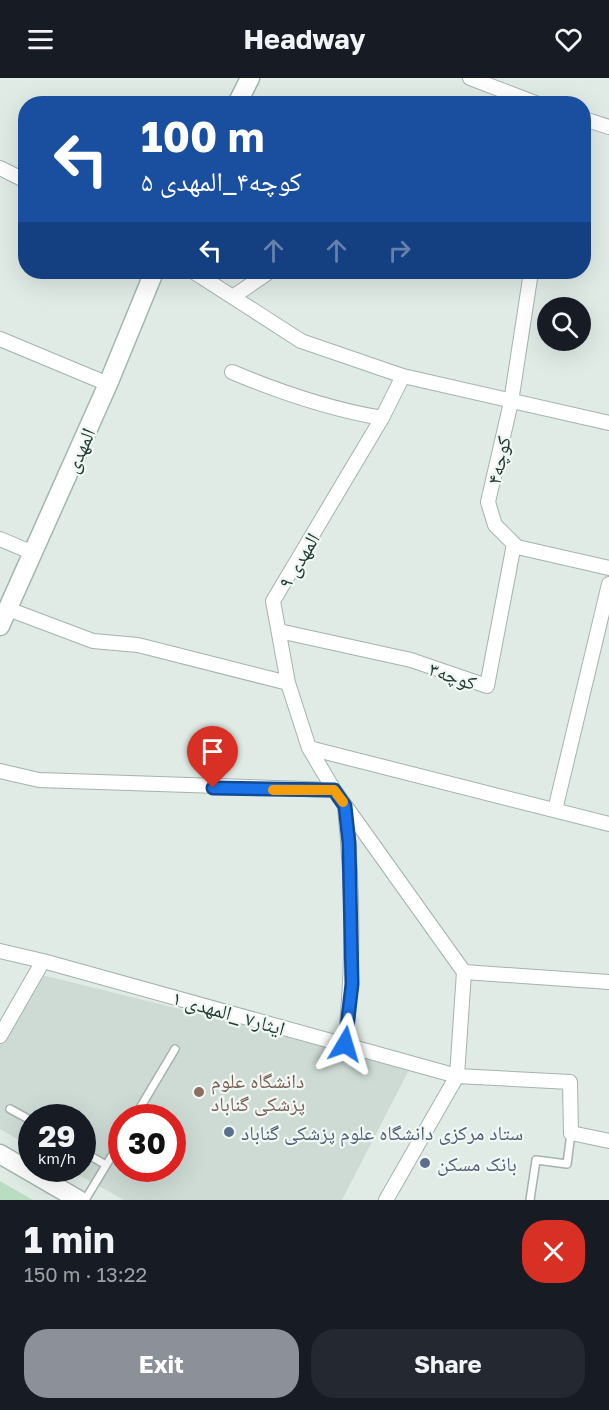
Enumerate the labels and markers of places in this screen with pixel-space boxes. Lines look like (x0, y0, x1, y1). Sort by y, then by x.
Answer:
pin (187, 726, 238, 788)
place label: دانشگاه علوم پزشکی گناباد (211, 1068, 305, 1116)
marker: دانشگاه علوم پزشکی گناباد (192, 1085, 206, 1099)
place label: ستاد مرکزی دانشگاه علوم پزشکی گناباد (241, 1120, 523, 1147)
marker: ستاد مرکزی دانشگاه علوم پزشکی گناباد (222, 1125, 236, 1139)
place label: بانک مسکن (437, 1151, 517, 1176)
marker: بانک مسکن (418, 1156, 432, 1170)

